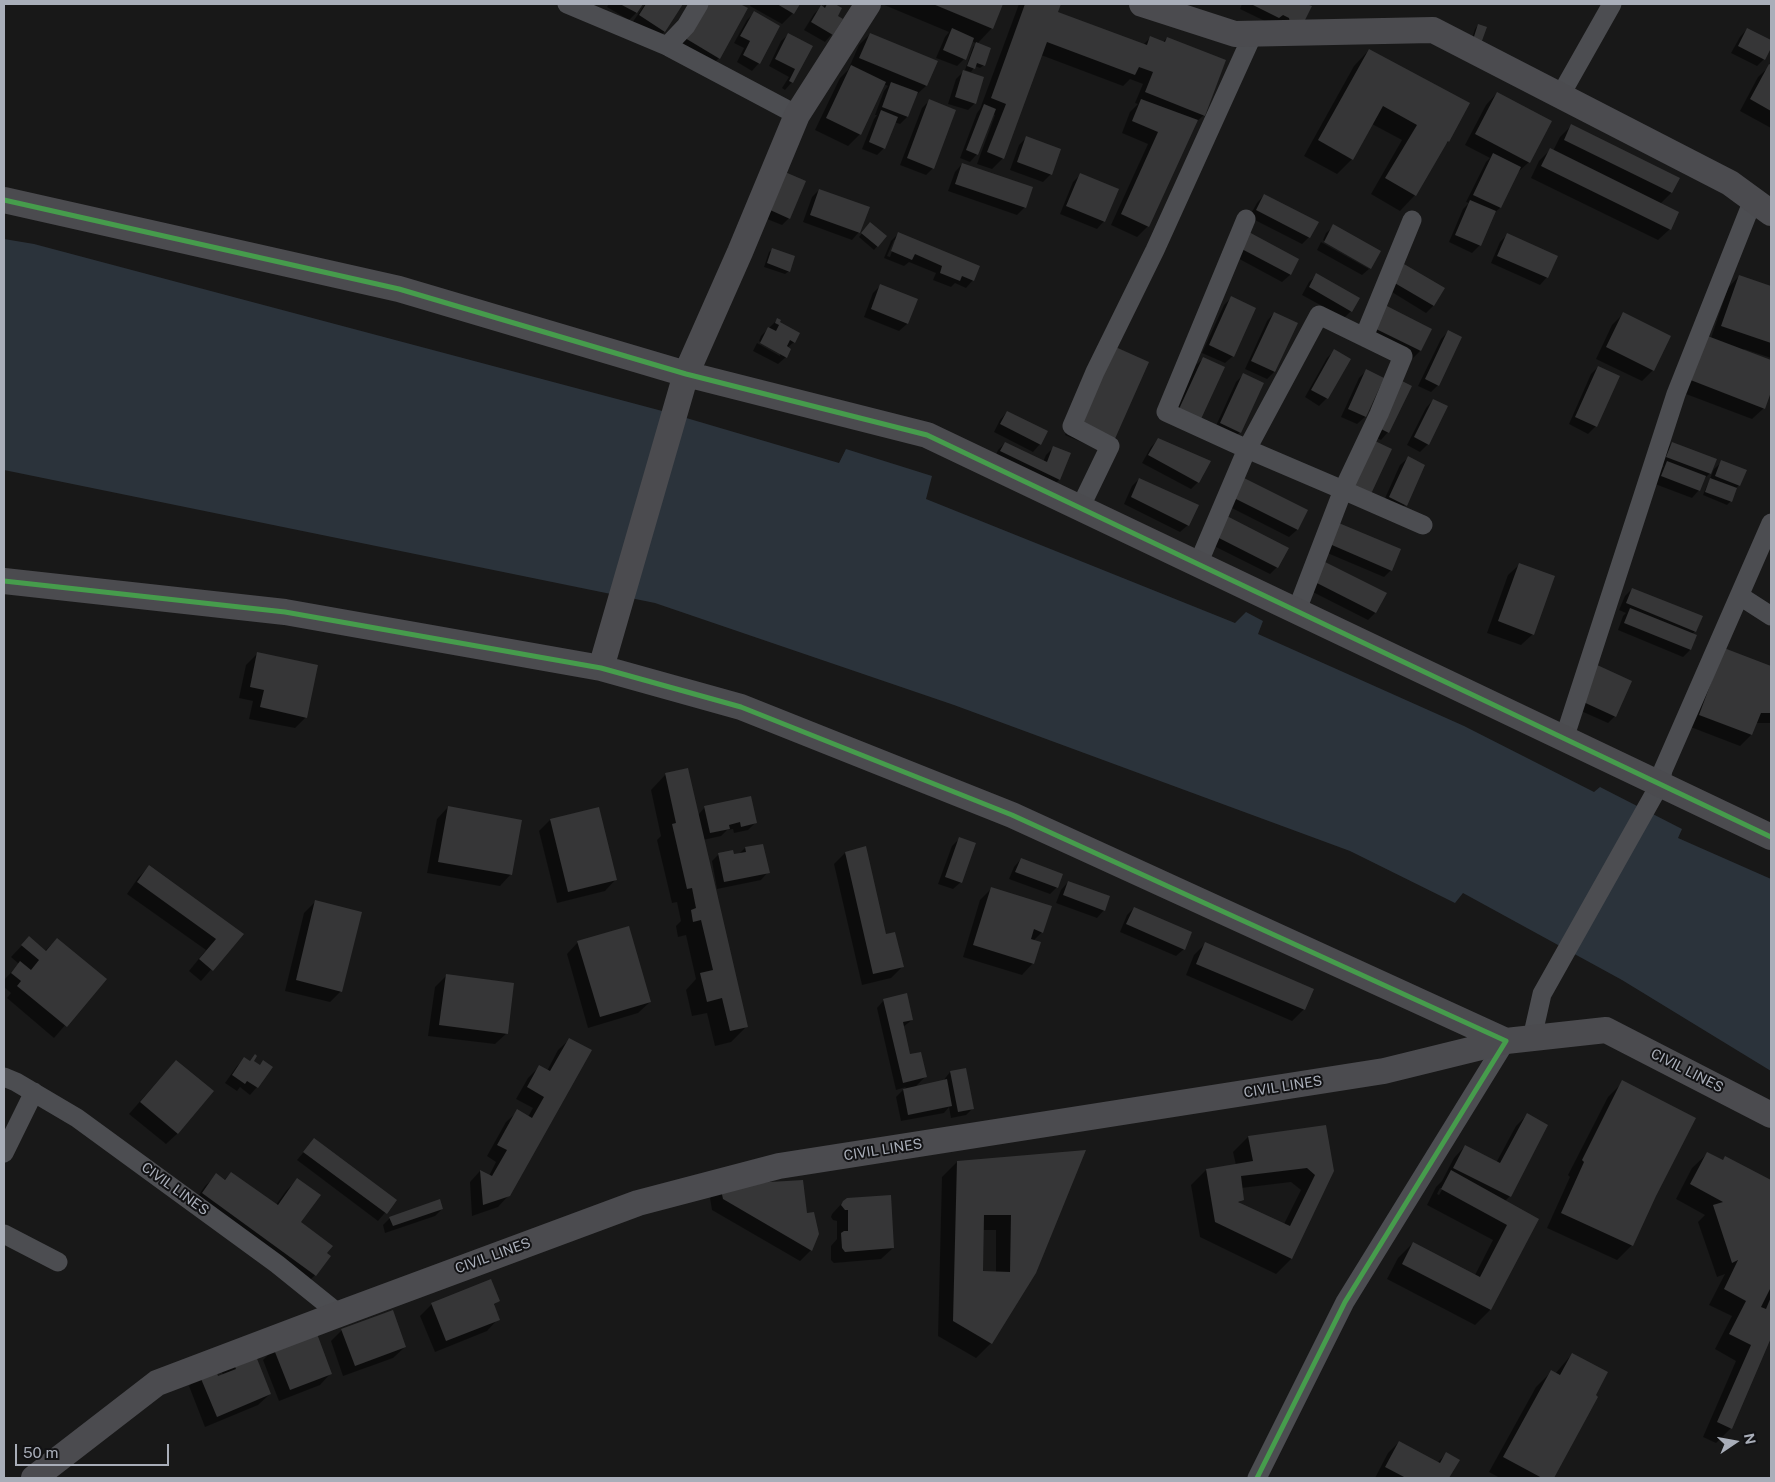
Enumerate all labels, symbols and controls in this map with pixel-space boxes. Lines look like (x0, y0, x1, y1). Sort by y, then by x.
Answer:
street label: CIVIL LINES (1648, 1046, 1726, 1096)
street label: CIVIL LINES (1243, 1073, 1323, 1101)
street label: CIVIL LINES (843, 1136, 923, 1164)
street label: CIVIL LINES (138, 1159, 212, 1219)
street label: CIVIL LINES (453, 1235, 533, 1277)
north arrow (1710, 1417, 1760, 1467)
text: N (1741, 1432, 1759, 1446)
scale bar (18, 1434, 171, 1466)
text: 50 m (23, 1444, 58, 1461)

